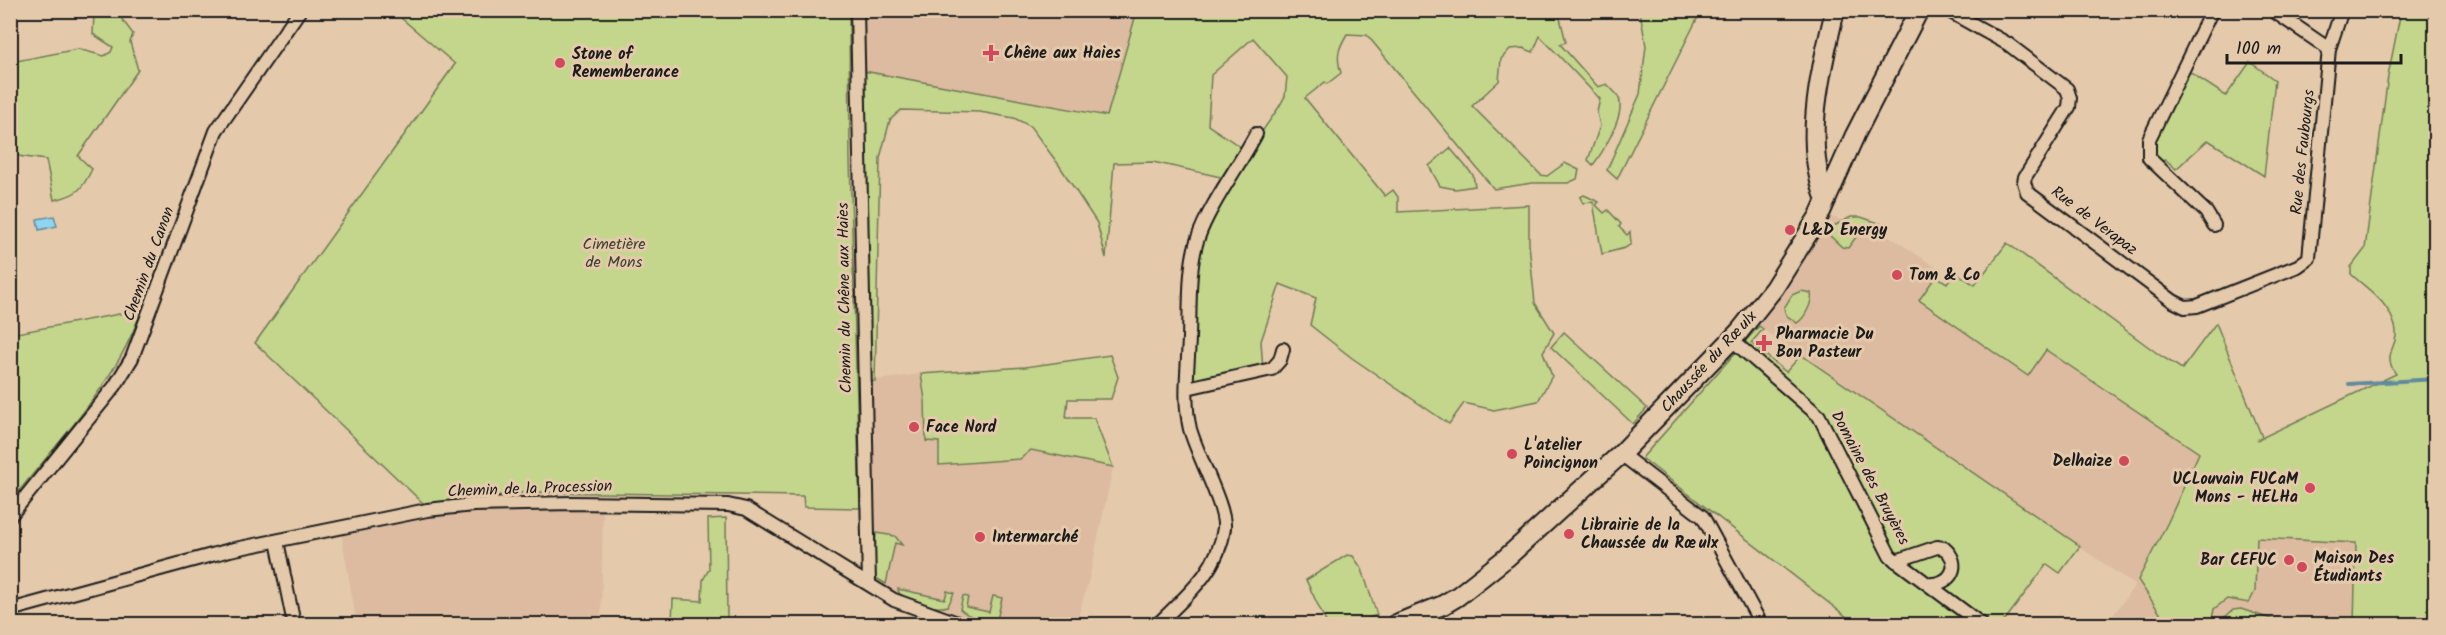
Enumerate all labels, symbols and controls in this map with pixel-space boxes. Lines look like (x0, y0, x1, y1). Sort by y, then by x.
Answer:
scale bar (2227, 27, 2401, 65)
text: 100 m (2236, 35, 2281, 64)
place label: Chêne aux Haies (1004, 41, 1121, 66)
place label: Stone of Rememberance (572, 42, 679, 85)
marker: Chêne aux Haies (982, 44, 1000, 62)
marker: Stone of Rememberance (553, 56, 567, 70)
street label: Rue des Faubourgs (2284, 88, 2322, 216)
street label: Rue de Verapaz (2045, 180, 2143, 262)
street label: Chemin du Chêne aux Haies (831, 202, 859, 394)
street label: Chemin du Canon (117, 203, 181, 325)
place label: L&D Energy (1802, 218, 1888, 243)
marker: L&D Energy (1783, 223, 1797, 237)
park label: Cimetière de Mons (583, 232, 645, 275)
place label: Tom & Co (1909, 263, 1980, 288)
marker: Tom & Co (1890, 268, 1904, 282)
street label: Chaussée du Rœulx (1655, 304, 1764, 419)
place label: Pharmacie Du Bon Pasteur (1776, 322, 1874, 365)
marker: Pharmacie Du Bon Pasteur (1757, 336, 1771, 350)
street label: Domaine des Bruyères (1824, 406, 1916, 550)
place label: Face Nord (926, 415, 997, 440)
marker: Face Nord (907, 420, 921, 434)
place label: L'atelier Poincignon (1524, 433, 1598, 476)
marker: L'atelier Poincignon (1505, 447, 1519, 461)
place label: Delhaize (2052, 449, 2112, 474)
marker: Delhaize (2117, 454, 2131, 468)
place label: UCLouvain FUCaM Mons - HELHa (2172, 467, 2299, 510)
street label: Chemin de la Procession (447, 474, 613, 504)
marker: UCLouvain FUCaM Mons - HELHa (2303, 481, 2317, 495)
place label: Librairie de la Chaussée du Rœulx (1581, 513, 1719, 556)
place label: Intermarché (992, 525, 1079, 550)
marker: Librairie de la Chaussée du Rœulx (1562, 527, 1576, 541)
marker: Intermarché (973, 530, 987, 544)
place label: Maison Des Étudiants (2314, 546, 2395, 589)
place label: Bar CEFUC (2200, 548, 2277, 573)
marker: Bar CEFUC (2282, 553, 2296, 567)
marker: Maison Des Étudiants (2295, 560, 2309, 574)

